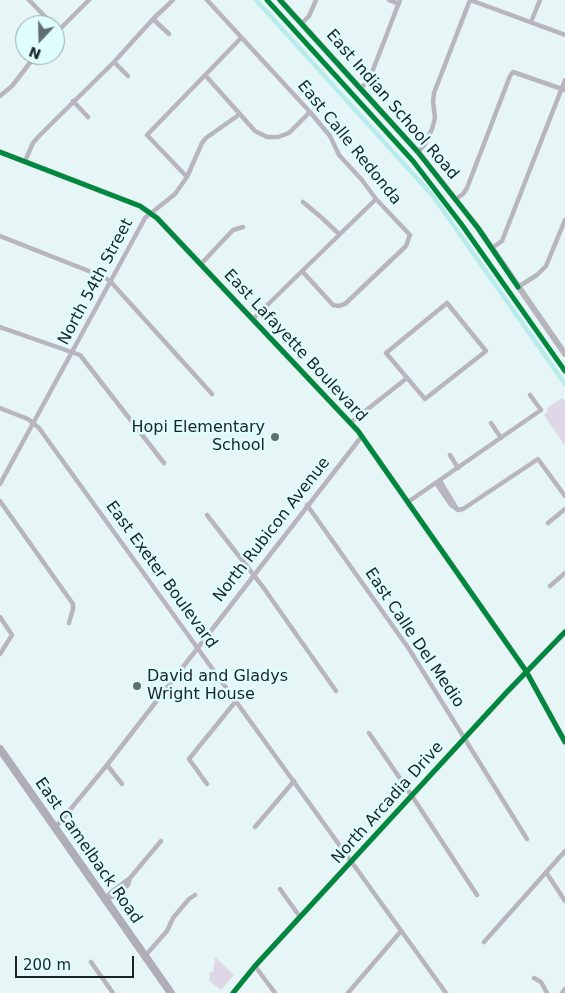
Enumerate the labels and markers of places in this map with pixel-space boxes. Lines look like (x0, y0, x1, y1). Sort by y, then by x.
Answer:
place label: Hopi Elementary School (131, 418, 265, 456)
marker: Hopi Elementary School (269, 431, 281, 443)
place label: David and Gladys Wright House (147, 667, 288, 705)
marker: David and Gladys Wright House (131, 680, 143, 692)

